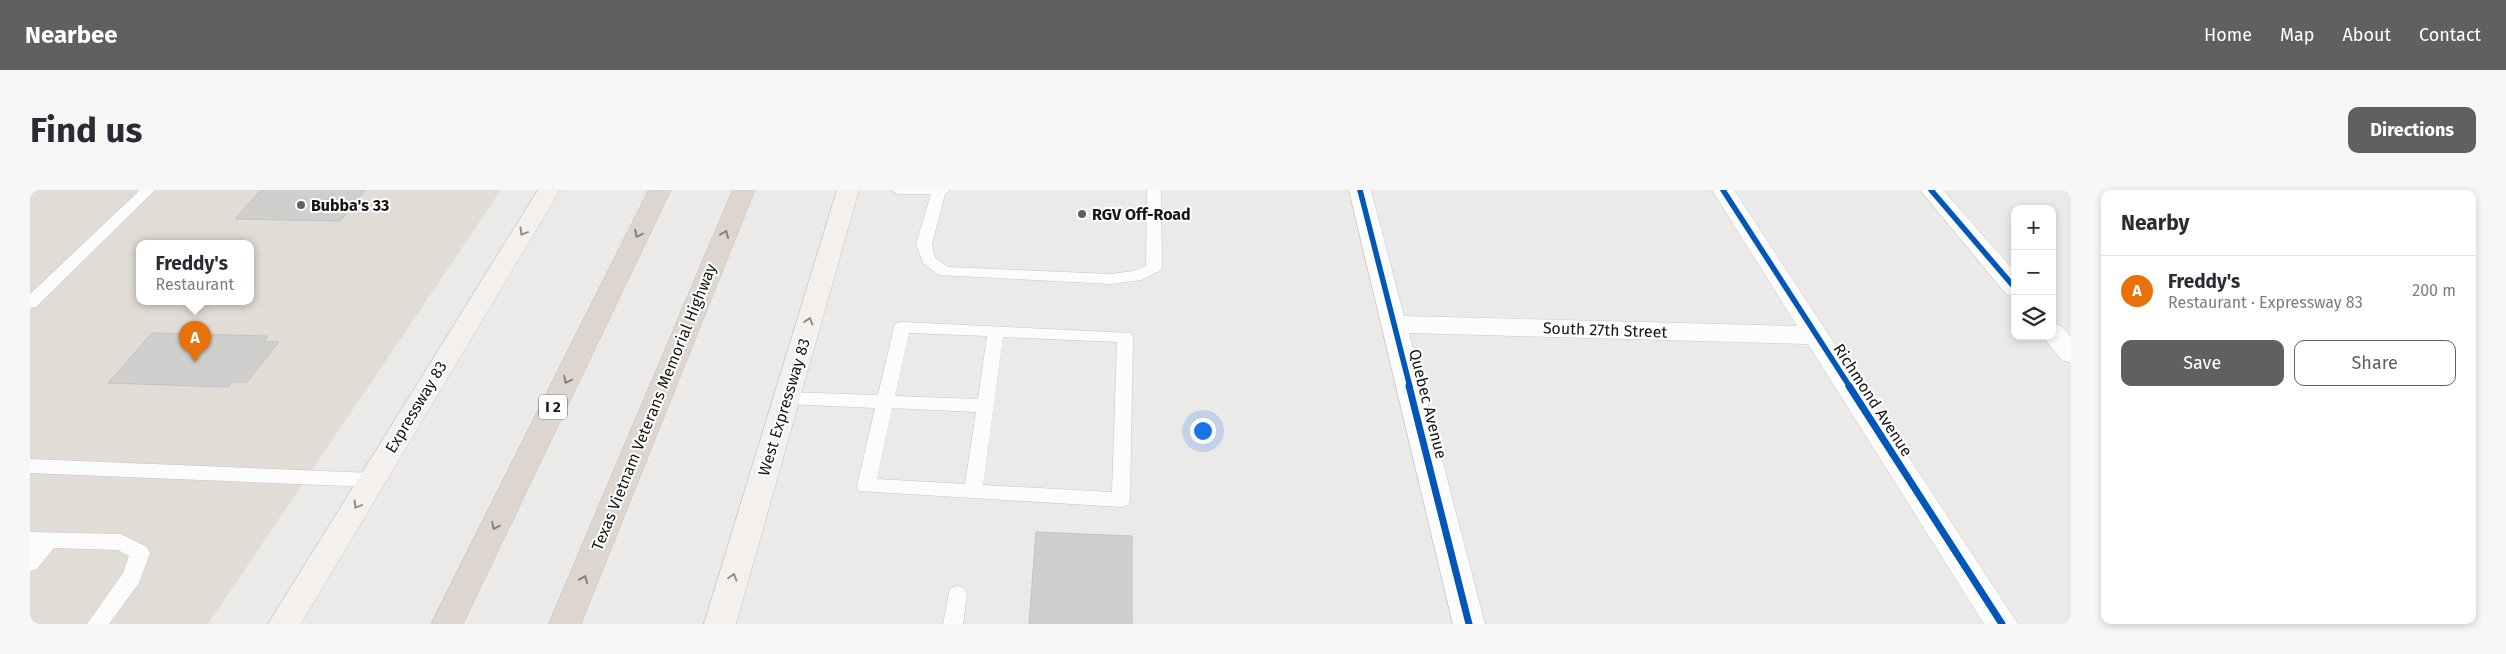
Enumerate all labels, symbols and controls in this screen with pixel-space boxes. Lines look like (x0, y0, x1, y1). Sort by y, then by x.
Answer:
text: Nearbee (25, 21, 118, 49)
text: Home (2204, 24, 2252, 46)
text: Map (2280, 24, 2314, 46)
text: About (2342, 24, 2391, 46)
text: Contact (2419, 24, 2481, 46)
button: Directions (2348, 107, 2476, 153)
text: Find us (30, 109, 142, 151)
place label: Bubba's 33 (311, 196, 389, 215)
marker: Bubba's 33 (295, 199, 307, 211)
place label: RGV Off-Road (1092, 205, 1191, 224)
map controls (2011, 205, 2056, 340)
button: + (2011, 205, 2056, 250)
marker: RGV Off-Road (1076, 208, 1088, 220)
text: Nearby (2121, 210, 2189, 236)
one-way arrow (520, 226, 530, 235)
one-way arrow (634, 229, 644, 238)
one-way arrow (719, 230, 730, 239)
popup (136, 240, 254, 305)
button: − (2011, 250, 2056, 295)
text: Freddy's (156, 252, 228, 275)
street label: Texas Vietnam Veterans Memorial Highway (588, 261, 720, 553)
text: Freddy's (2168, 270, 2240, 293)
text: Restaurant (156, 275, 234, 294)
text: A (2132, 281, 2142, 300)
text: 200 m (2412, 281, 2456, 300)
text: Restaurant · Expressway 83 (2168, 293, 2363, 312)
button: layers (2011, 295, 2056, 340)
one-way arrow (804, 317, 814, 325)
street label: South 27th Street (1542, 318, 1668, 342)
pin: A (179, 321, 211, 362)
street label: West Expressway 83 (754, 336, 814, 478)
street label: Richmond Avenue (1829, 340, 1917, 460)
button: Save (2121, 340, 2284, 386)
button: Share (2294, 340, 2456, 386)
street label: Quebec Avenue (1405, 347, 1451, 461)
street label: Expressway 83 (381, 358, 451, 456)
one-way arrow (563, 375, 573, 384)
road number: I 2 (539, 394, 567, 420)
your location (1190, 418, 1216, 444)
one-way arrow (353, 499, 363, 508)
one-way arrow (491, 521, 501, 530)
one-way arrow (728, 574, 738, 582)
one-way arrow (577, 575, 588, 584)

